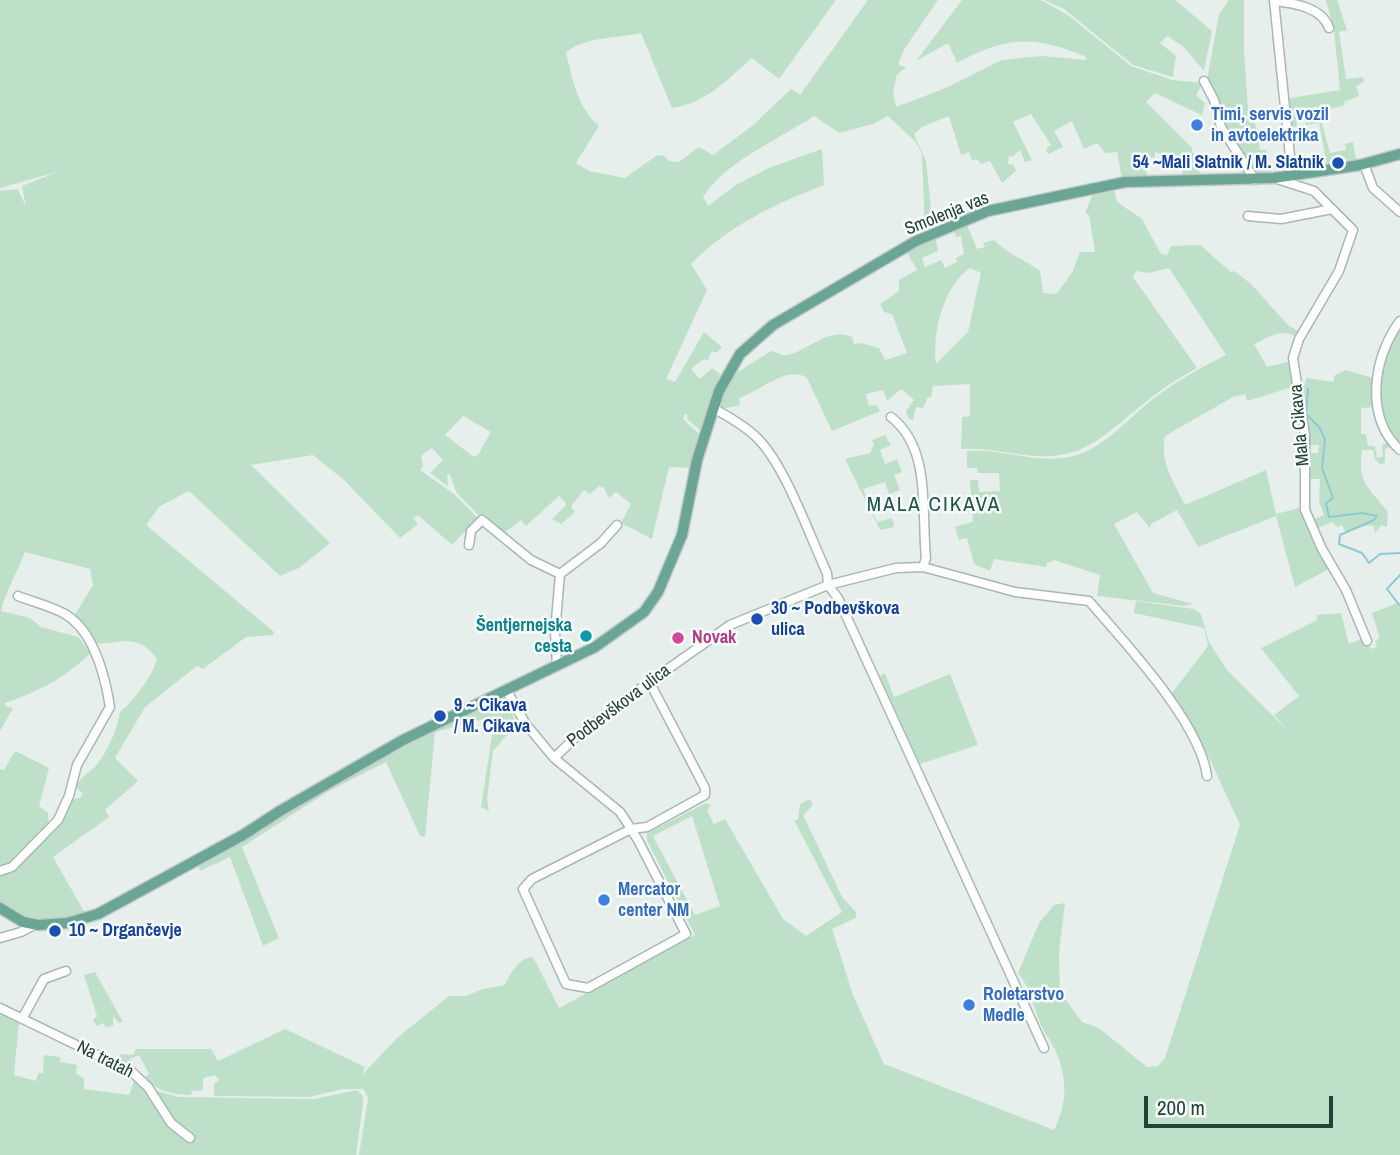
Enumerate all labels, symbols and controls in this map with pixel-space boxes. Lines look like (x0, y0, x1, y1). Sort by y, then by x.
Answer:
place label: Timi, servis vozil in avtoelektrika (1211, 104, 1329, 146)
marker: Timi, servis vozil in avtoelektrika (1189, 117, 1205, 133)
place label: 54 ~Mali Slatnik / M. Slatnik (1132, 152, 1324, 174)
marker: 54 ~Mali Slatnik / M. Slatnik (1330, 155, 1346, 171)
street label: Smolenja vas (902, 187, 992, 241)
street label: Mala Cikava (1286, 383, 1314, 467)
district label: MALA CIKAVA (868, 492, 1000, 518)
place label: 30 ~ Podbevškova ulica (771, 598, 899, 640)
marker: 30 ~ Podbevškova ulica (749, 611, 765, 627)
place label: Šentjernejska cesta (476, 615, 572, 658)
place label: Novak (692, 627, 736, 649)
marker: Šentjernejska cesta (578, 628, 594, 644)
marker: Novak (670, 630, 686, 646)
street label: Podbevškova ulica (563, 660, 675, 752)
place label: 9 ~ Cikava / M. Cikava (454, 695, 530, 738)
marker: 9 ~ Cikava / M. Cikava (432, 708, 448, 724)
place label: Mercator center NM (618, 879, 689, 922)
marker: Mercator center NM (596, 892, 612, 908)
place label: 10 ~ Drgančevje (69, 920, 182, 942)
marker: 10 ~ Drgančevje (47, 923, 63, 939)
place label: Roletarstvo Medle (983, 984, 1064, 1026)
marker: Roletarstvo Medle (961, 997, 977, 1013)
street label: Na tratah (73, 1037, 137, 1083)
scale bar (1148, 1082, 1337, 1126)
text: 200 m (1157, 1093, 1205, 1122)

